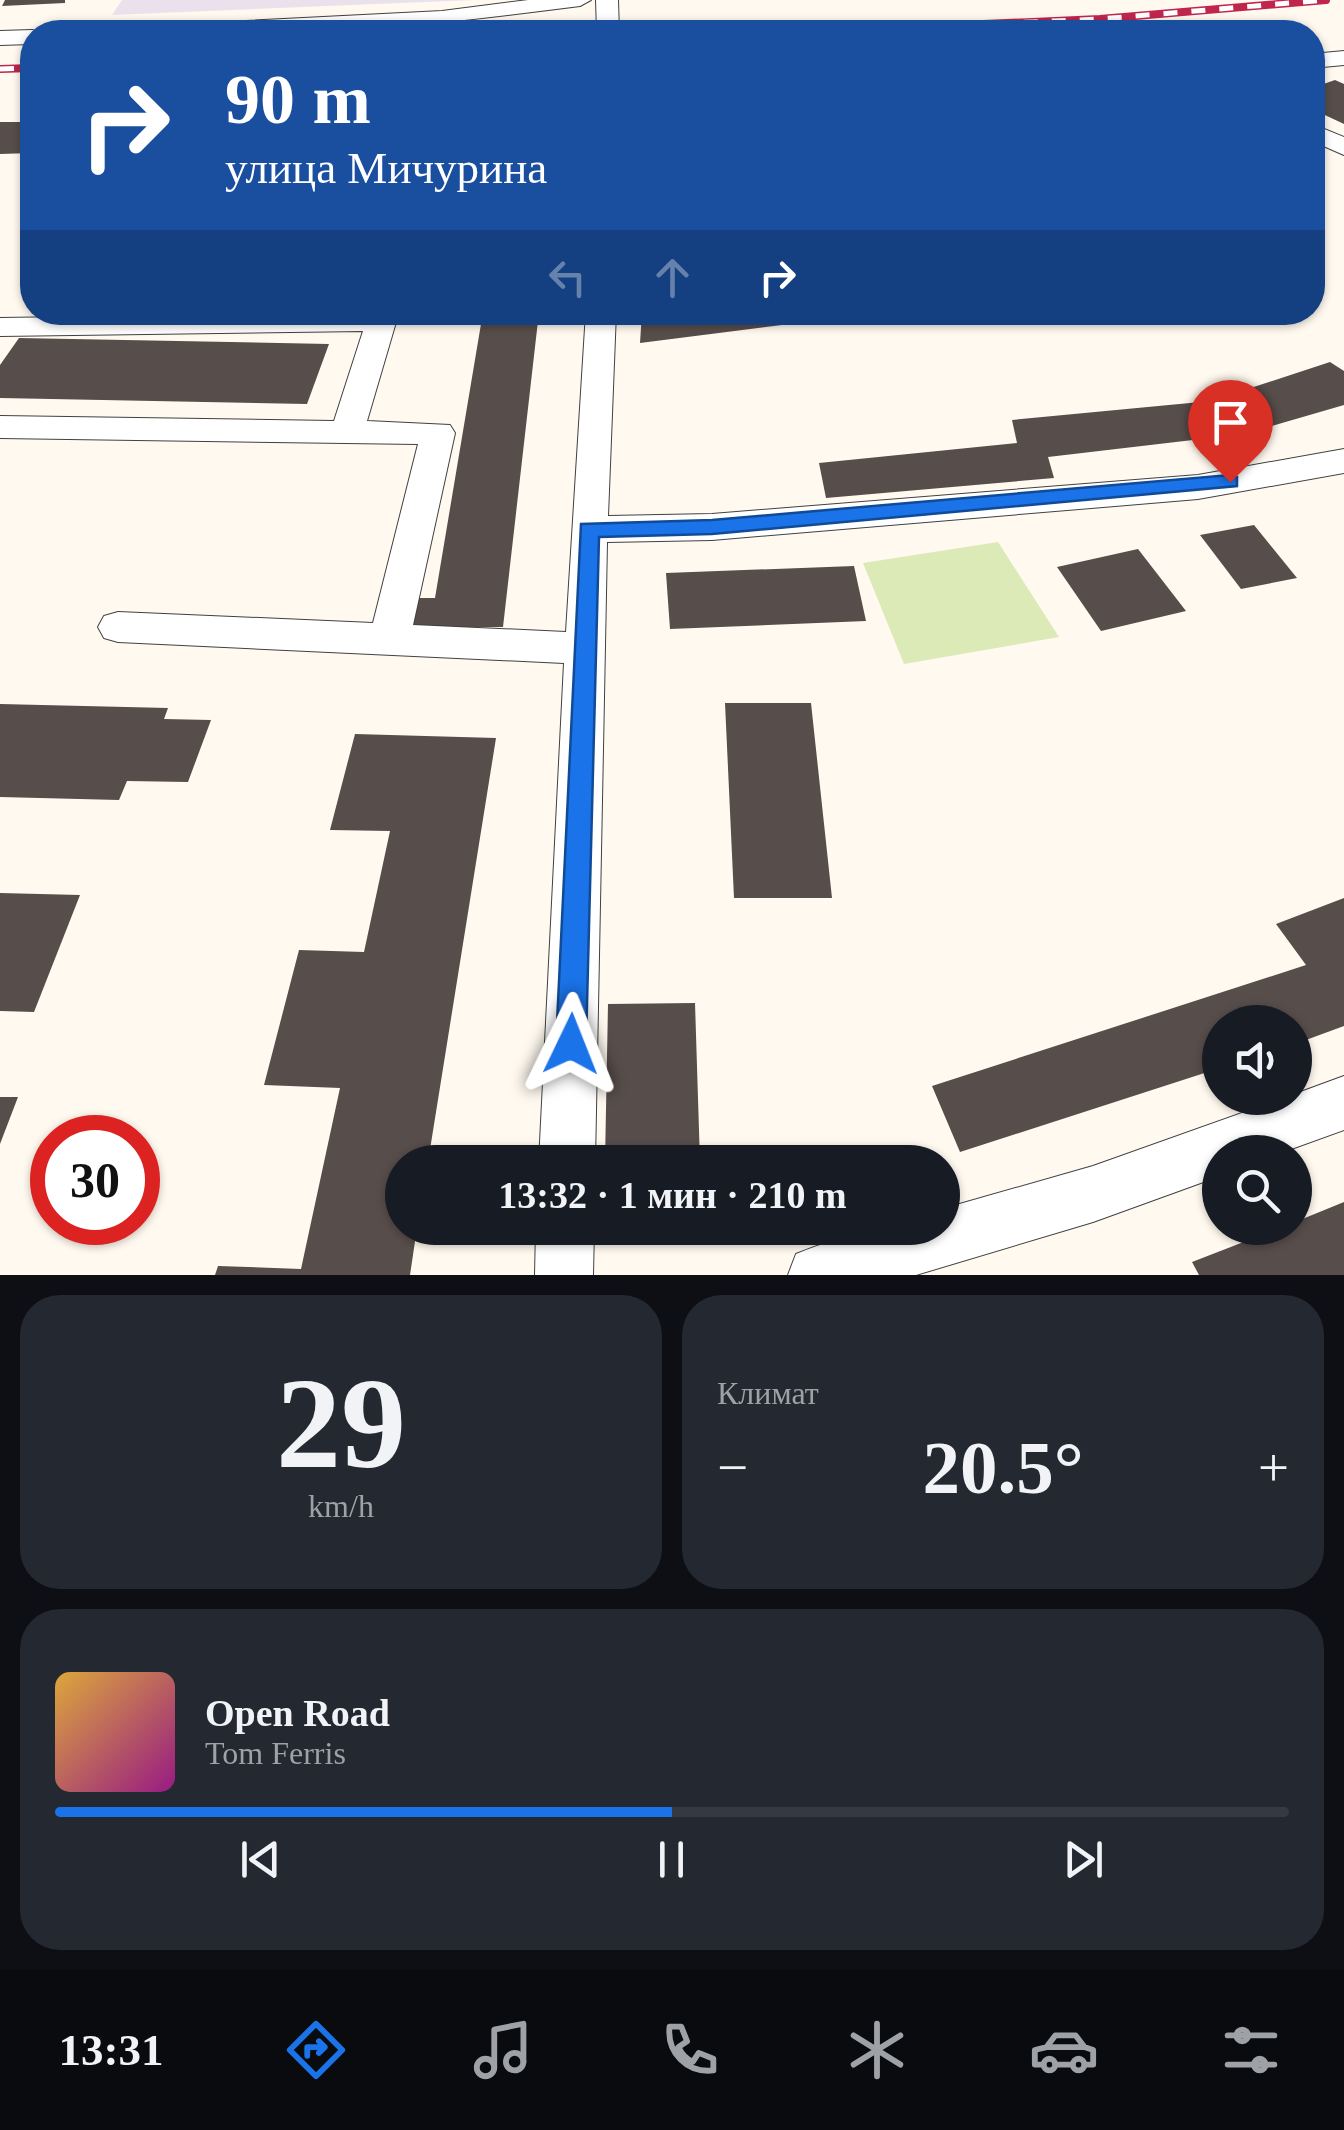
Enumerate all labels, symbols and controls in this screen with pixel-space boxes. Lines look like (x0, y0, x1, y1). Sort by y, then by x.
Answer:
icon: right (60, 60, 190, 190)
text: 90 m (225, 61, 371, 138)
text: улица Мичурина (225, 143, 547, 193)
icon: left (540, 250, 595, 305)
icon: ahead (645, 250, 700, 305)
icon: right (750, 250, 805, 305)
pin (1188, 380, 1273, 483)
icon: arrive (1203, 395, 1258, 450)
position arrow (519, 992, 623, 1096)
map controls (1202, 1005, 1312, 1245)
button: sound (1202, 1005, 1312, 1115)
speed limit sign: 30 (30, 1115, 160, 1245)
button: search (1202, 1135, 1312, 1245)
text: 13:32 · 1 мин · 210 m (498, 1174, 847, 1216)
text: 29 (276, 1351, 406, 1495)
text: Климат (717, 1375, 819, 1411)
text: 20.5° (922, 1426, 1084, 1509)
text: − (717, 1437, 748, 1498)
text: + (1258, 1437, 1289, 1498)
text: km/h (308, 1488, 374, 1524)
text: Open Road (205, 1692, 390, 1734)
text: Tom Ferris (205, 1735, 346, 1771)
icon: previous (233, 1832, 288, 1887)
icon: pause (644, 1832, 699, 1887)
icon: next (1056, 1832, 1111, 1887)
icon: directions (281, 2015, 351, 2085)
icon: music (468, 2015, 538, 2085)
icon: phone (655, 2015, 725, 2085)
icon: climate (842, 2015, 912, 2085)
icon: car (1029, 2015, 1099, 2085)
icon: filters (1216, 2015, 1286, 2085)
text: 13:31 (59, 2025, 164, 2075)

